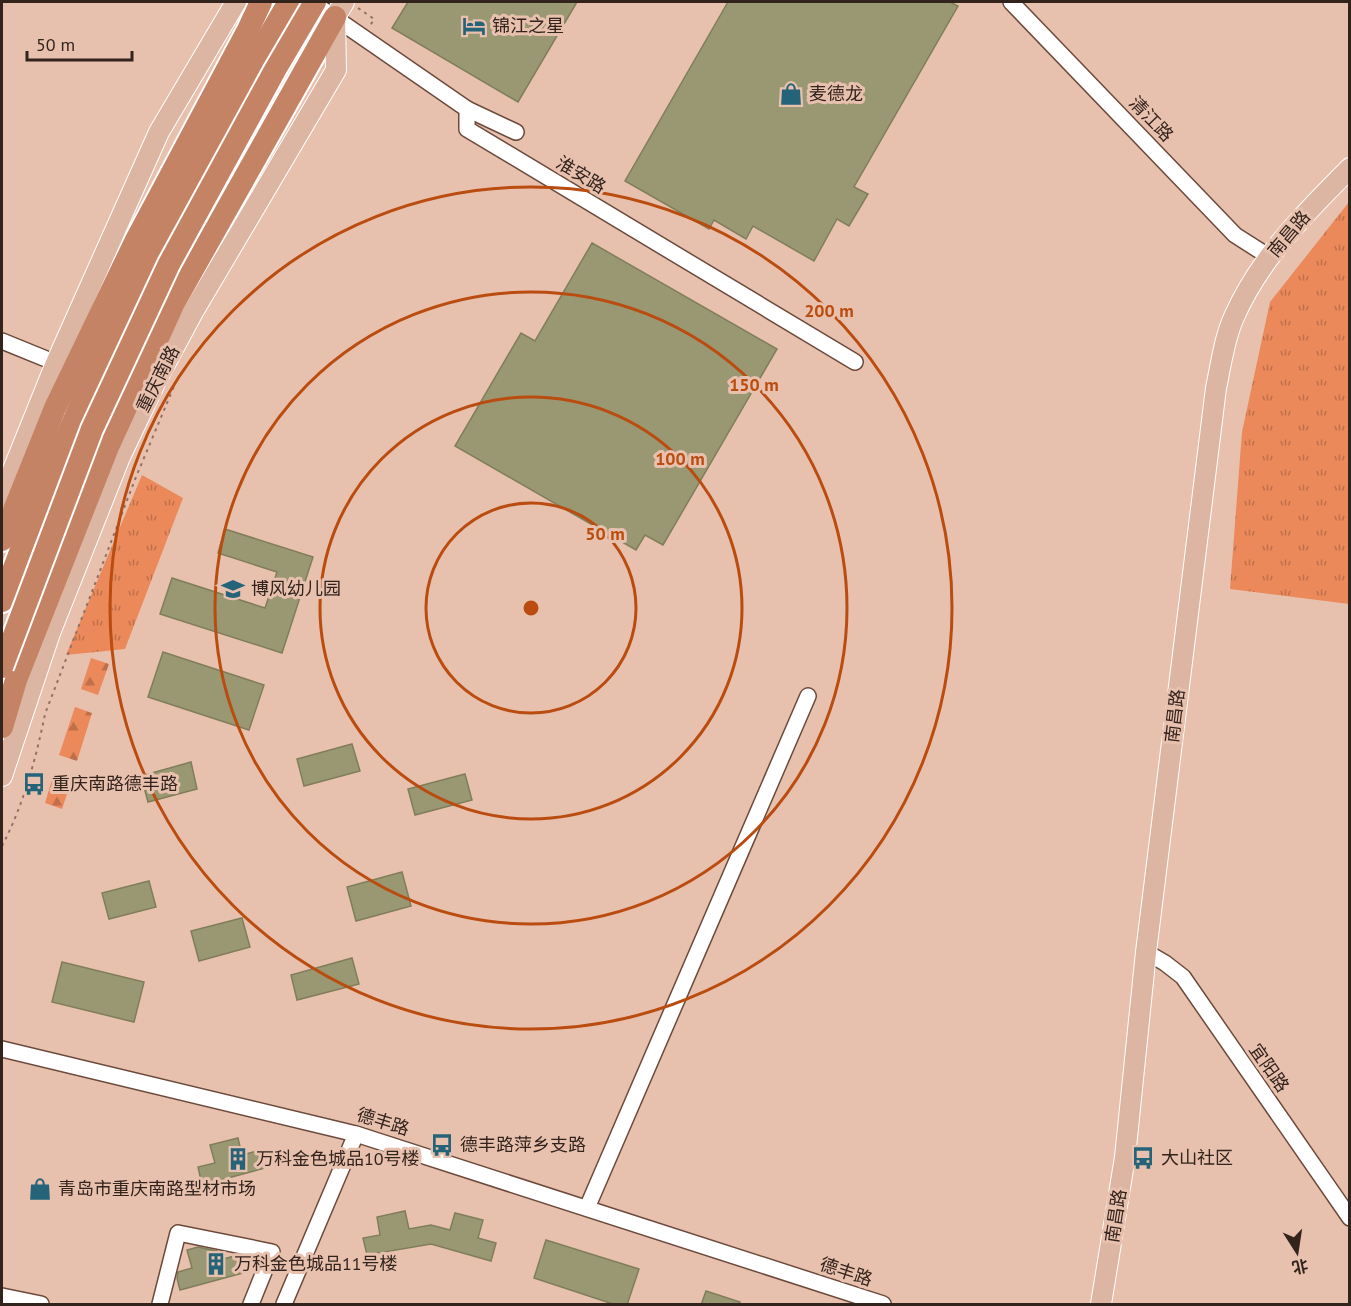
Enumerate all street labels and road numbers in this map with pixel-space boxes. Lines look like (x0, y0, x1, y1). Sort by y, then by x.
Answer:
street label: 清江路 (1124, 91, 1178, 146)
street label: 淮安路 (552, 151, 610, 198)
street label: 南昌路 (1262, 206, 1315, 262)
street label: 重庆南路 (131, 341, 184, 416)
street label: 南昌路 (1160, 688, 1189, 744)
street label: 宜阳路 (1245, 1039, 1294, 1096)
street label: 德丰路 (354, 1103, 412, 1140)
street label: 南昌路 (1100, 1187, 1131, 1244)
street label: 德丰路 (817, 1252, 875, 1291)

